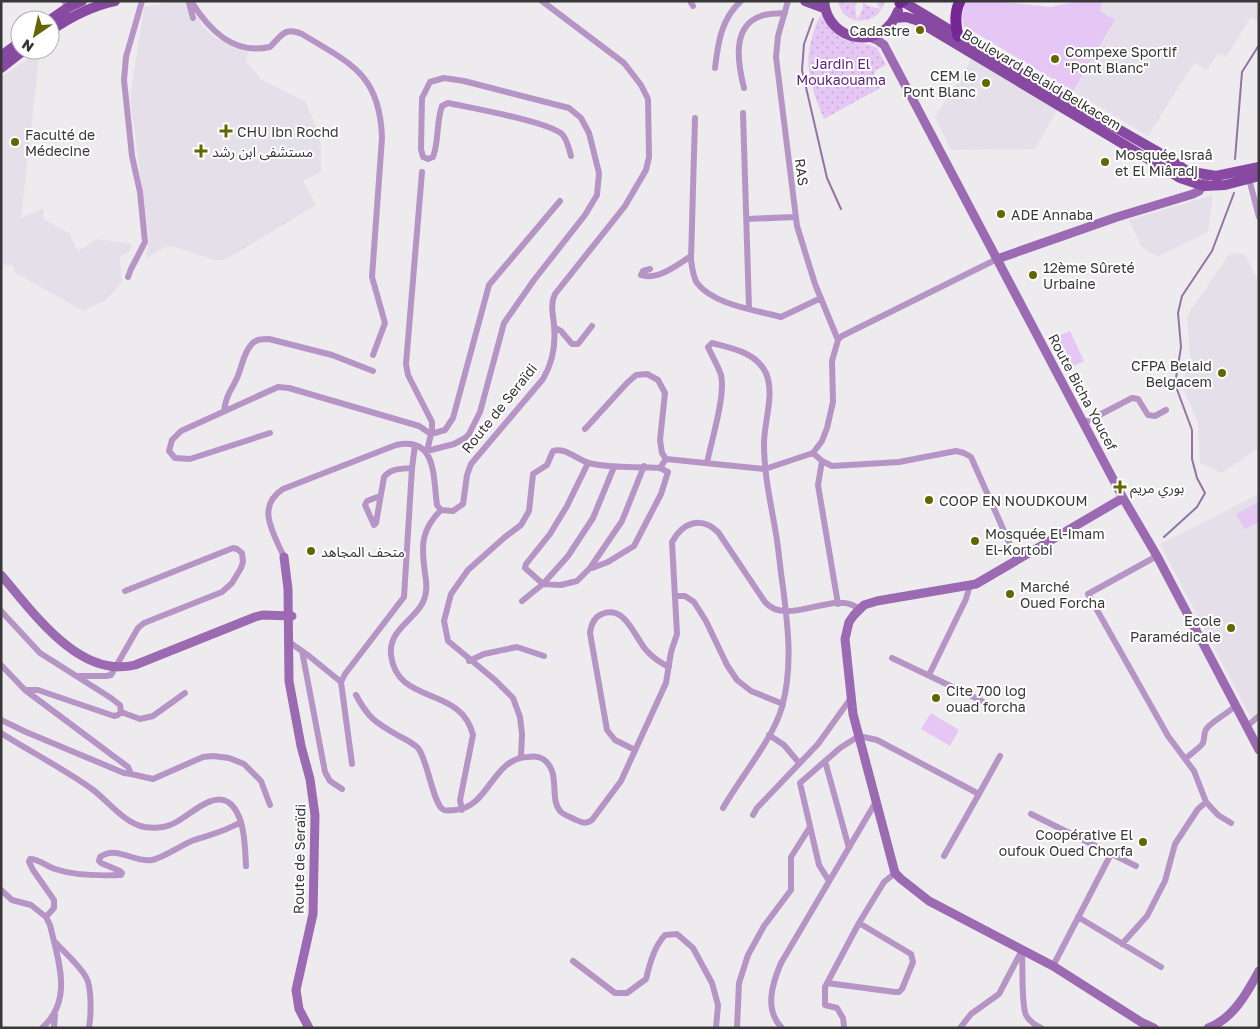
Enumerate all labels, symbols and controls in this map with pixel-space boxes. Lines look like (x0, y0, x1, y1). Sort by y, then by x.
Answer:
north arrow (10, 10, 60, 60)
place label: Cadastre (850, 22, 910, 39)
marker: Cadastre (914, 24, 926, 36)
street label: Boulevard Belaid Belkacem (959, 25, 1125, 133)
text: N (18, 36, 37, 56)
place label: Compexe Sportif "Pont Blanc" (1065, 43, 1177, 76)
marker: Compexe Sportif "Pont Blanc" (1049, 53, 1061, 65)
park label: Jardin El Moukaouama (796, 55, 886, 88)
place label: CEM le Pont Blanc (903, 67, 976, 100)
marker: CEM le Pont Blanc (980, 77, 992, 89)
place label: CHU Ibn Rochd (237, 123, 339, 140)
marker: CHU Ibn Rochd (219, 124, 233, 138)
place label: Faculté de Médecine (25, 126, 95, 159)
marker: Faculté de Médecine (9, 136, 21, 148)
place label: مستشفى ابن رشد (212, 143, 313, 161)
marker: مستشفى ابن رشد (194, 144, 208, 158)
place label: Mosquée Israâ et El Miâradj (1115, 146, 1213, 179)
marker: Mosquée Israâ et El Miâradj (1099, 156, 1111, 168)
street label: RAS (792, 157, 812, 187)
place label: ADE Annaba (1011, 206, 1093, 223)
marker: ADE Annaba (995, 208, 1007, 220)
place label: 12ème Sûreté Urbaine (1043, 259, 1135, 292)
marker: 12ème Sûreté Urbaine (1027, 269, 1039, 281)
street label: Route Bicha Youcef (1045, 331, 1121, 453)
place label: CFPA Belaid Belgacem (1131, 357, 1212, 390)
street label: Route de Seraïdi (458, 360, 540, 456)
marker: CFPA Belaid Belgacem (1216, 367, 1228, 379)
place label: بوري مريم (1130, 479, 1184, 499)
marker: بوري مريم (1114, 481, 1126, 493)
place label: COOP EN NOUDKOUM (939, 492, 1088, 509)
marker: COOP EN NOUDKOUM (923, 494, 935, 506)
place label: Mosquée El-Imam El-Kortobi (985, 525, 1105, 558)
marker: Mosquée El-Imam El-Kortobi (969, 535, 981, 547)
place label: متحف المجاهد (321, 543, 405, 560)
marker: متحف المجاهد (305, 545, 317, 557)
place label: Marché Oued Forcha (1020, 578, 1105, 611)
marker: Marché Oued Forcha (1004, 588, 1016, 600)
place label: Ecole Paramédicale (1130, 612, 1221, 645)
marker: Ecole Paramédicale (1225, 622, 1237, 634)
place label: Cite 700 log ouad forcha (946, 682, 1026, 715)
marker: Cite 700 log ouad forcha (930, 692, 942, 704)
street label: Route de Seraïdi (290, 804, 308, 914)
place label: Coopérative El oufouk Oued Chorfa (999, 826, 1133, 859)
marker: Coopérative El oufouk Oued Chorfa (1137, 836, 1149, 848)

